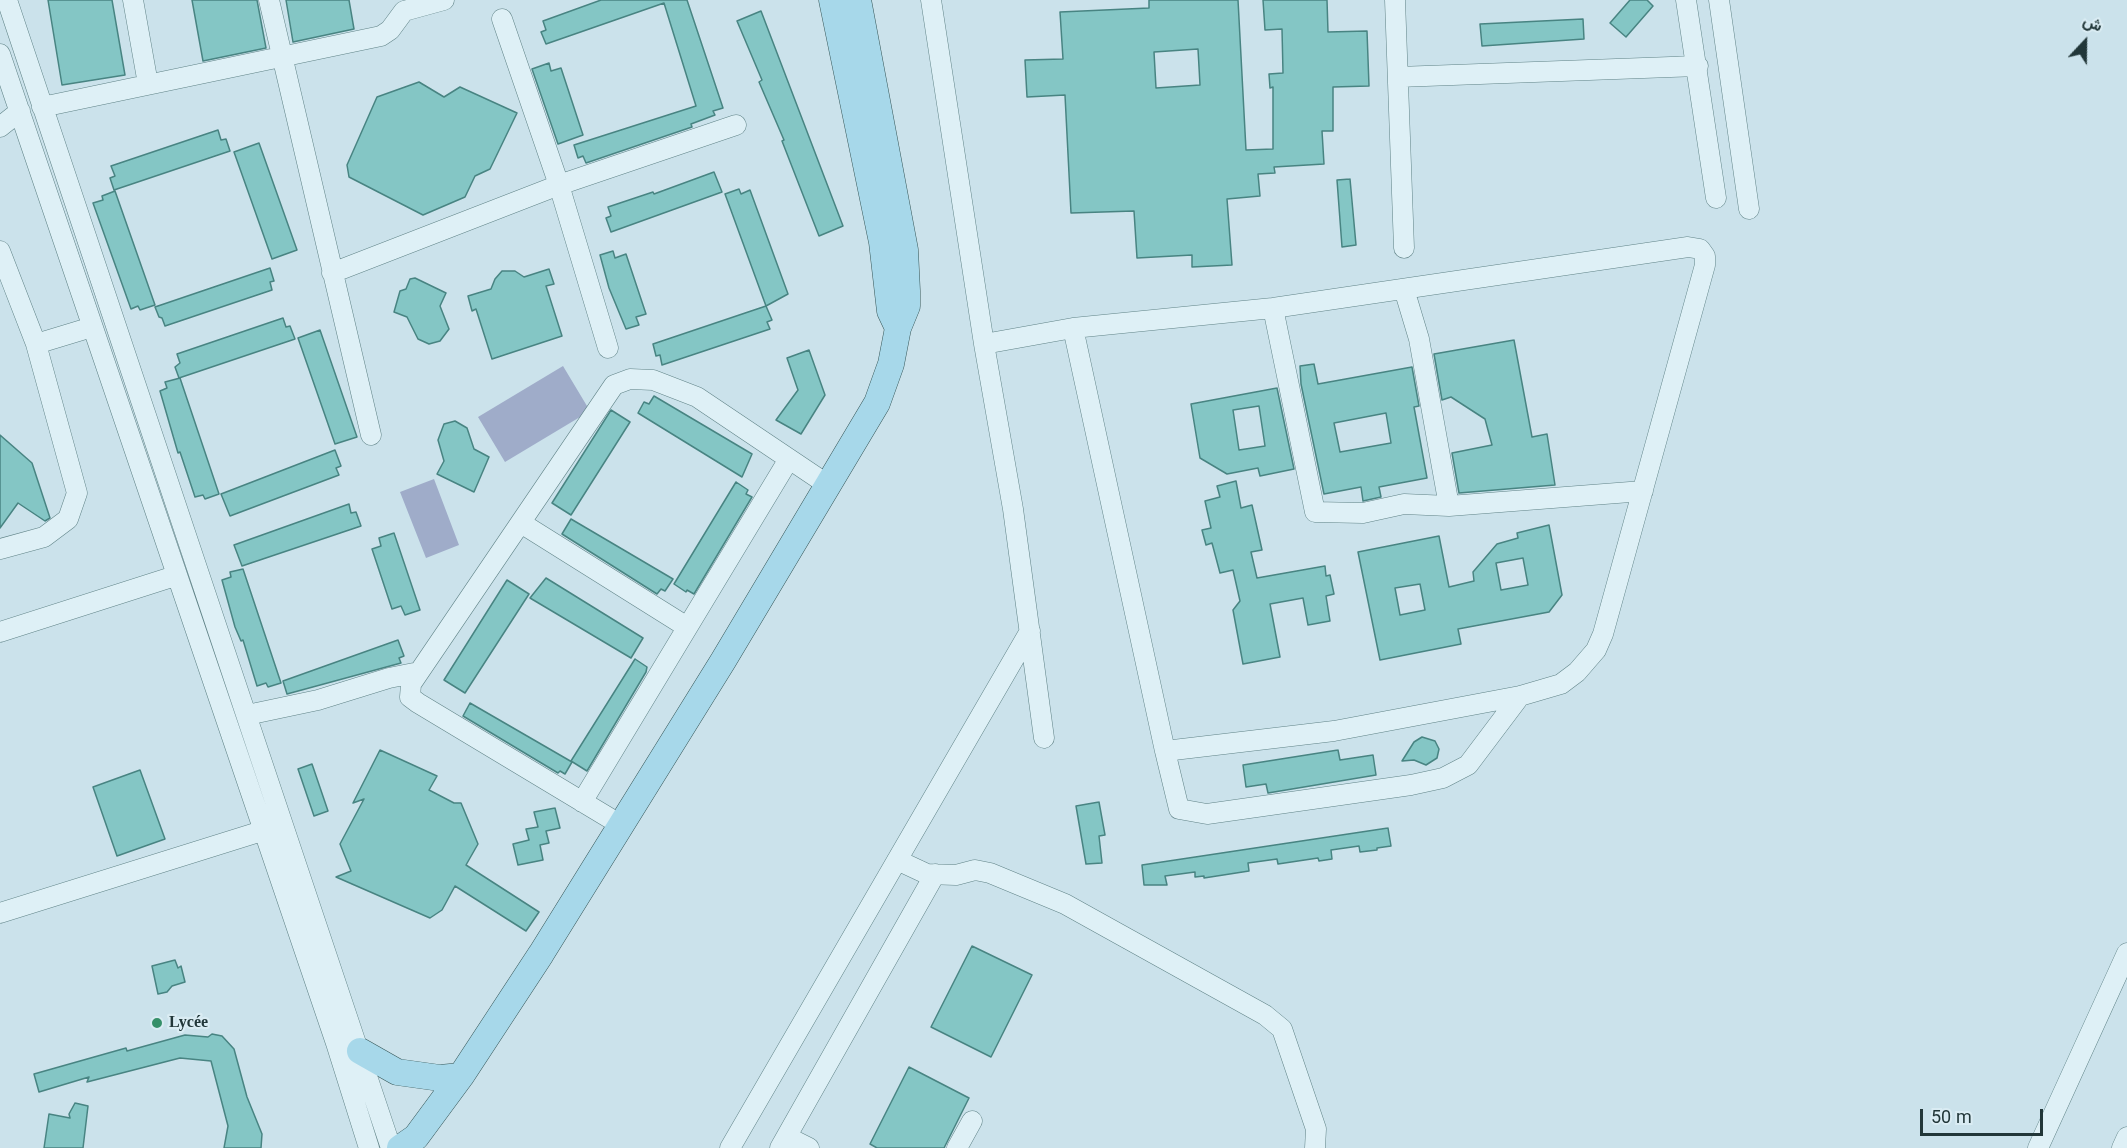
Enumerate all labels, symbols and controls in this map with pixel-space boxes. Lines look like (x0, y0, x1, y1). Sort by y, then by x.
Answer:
text: ش (2078, 10, 2106, 40)
north arrow (2055, 12, 2115, 72)
place label: Lycée (169, 1013, 210, 1033)
marker: Lycée (150, 1016, 164, 1030)
scale bar (1923, 1097, 2046, 1135)
text: 50 m (1931, 1105, 1972, 1133)

